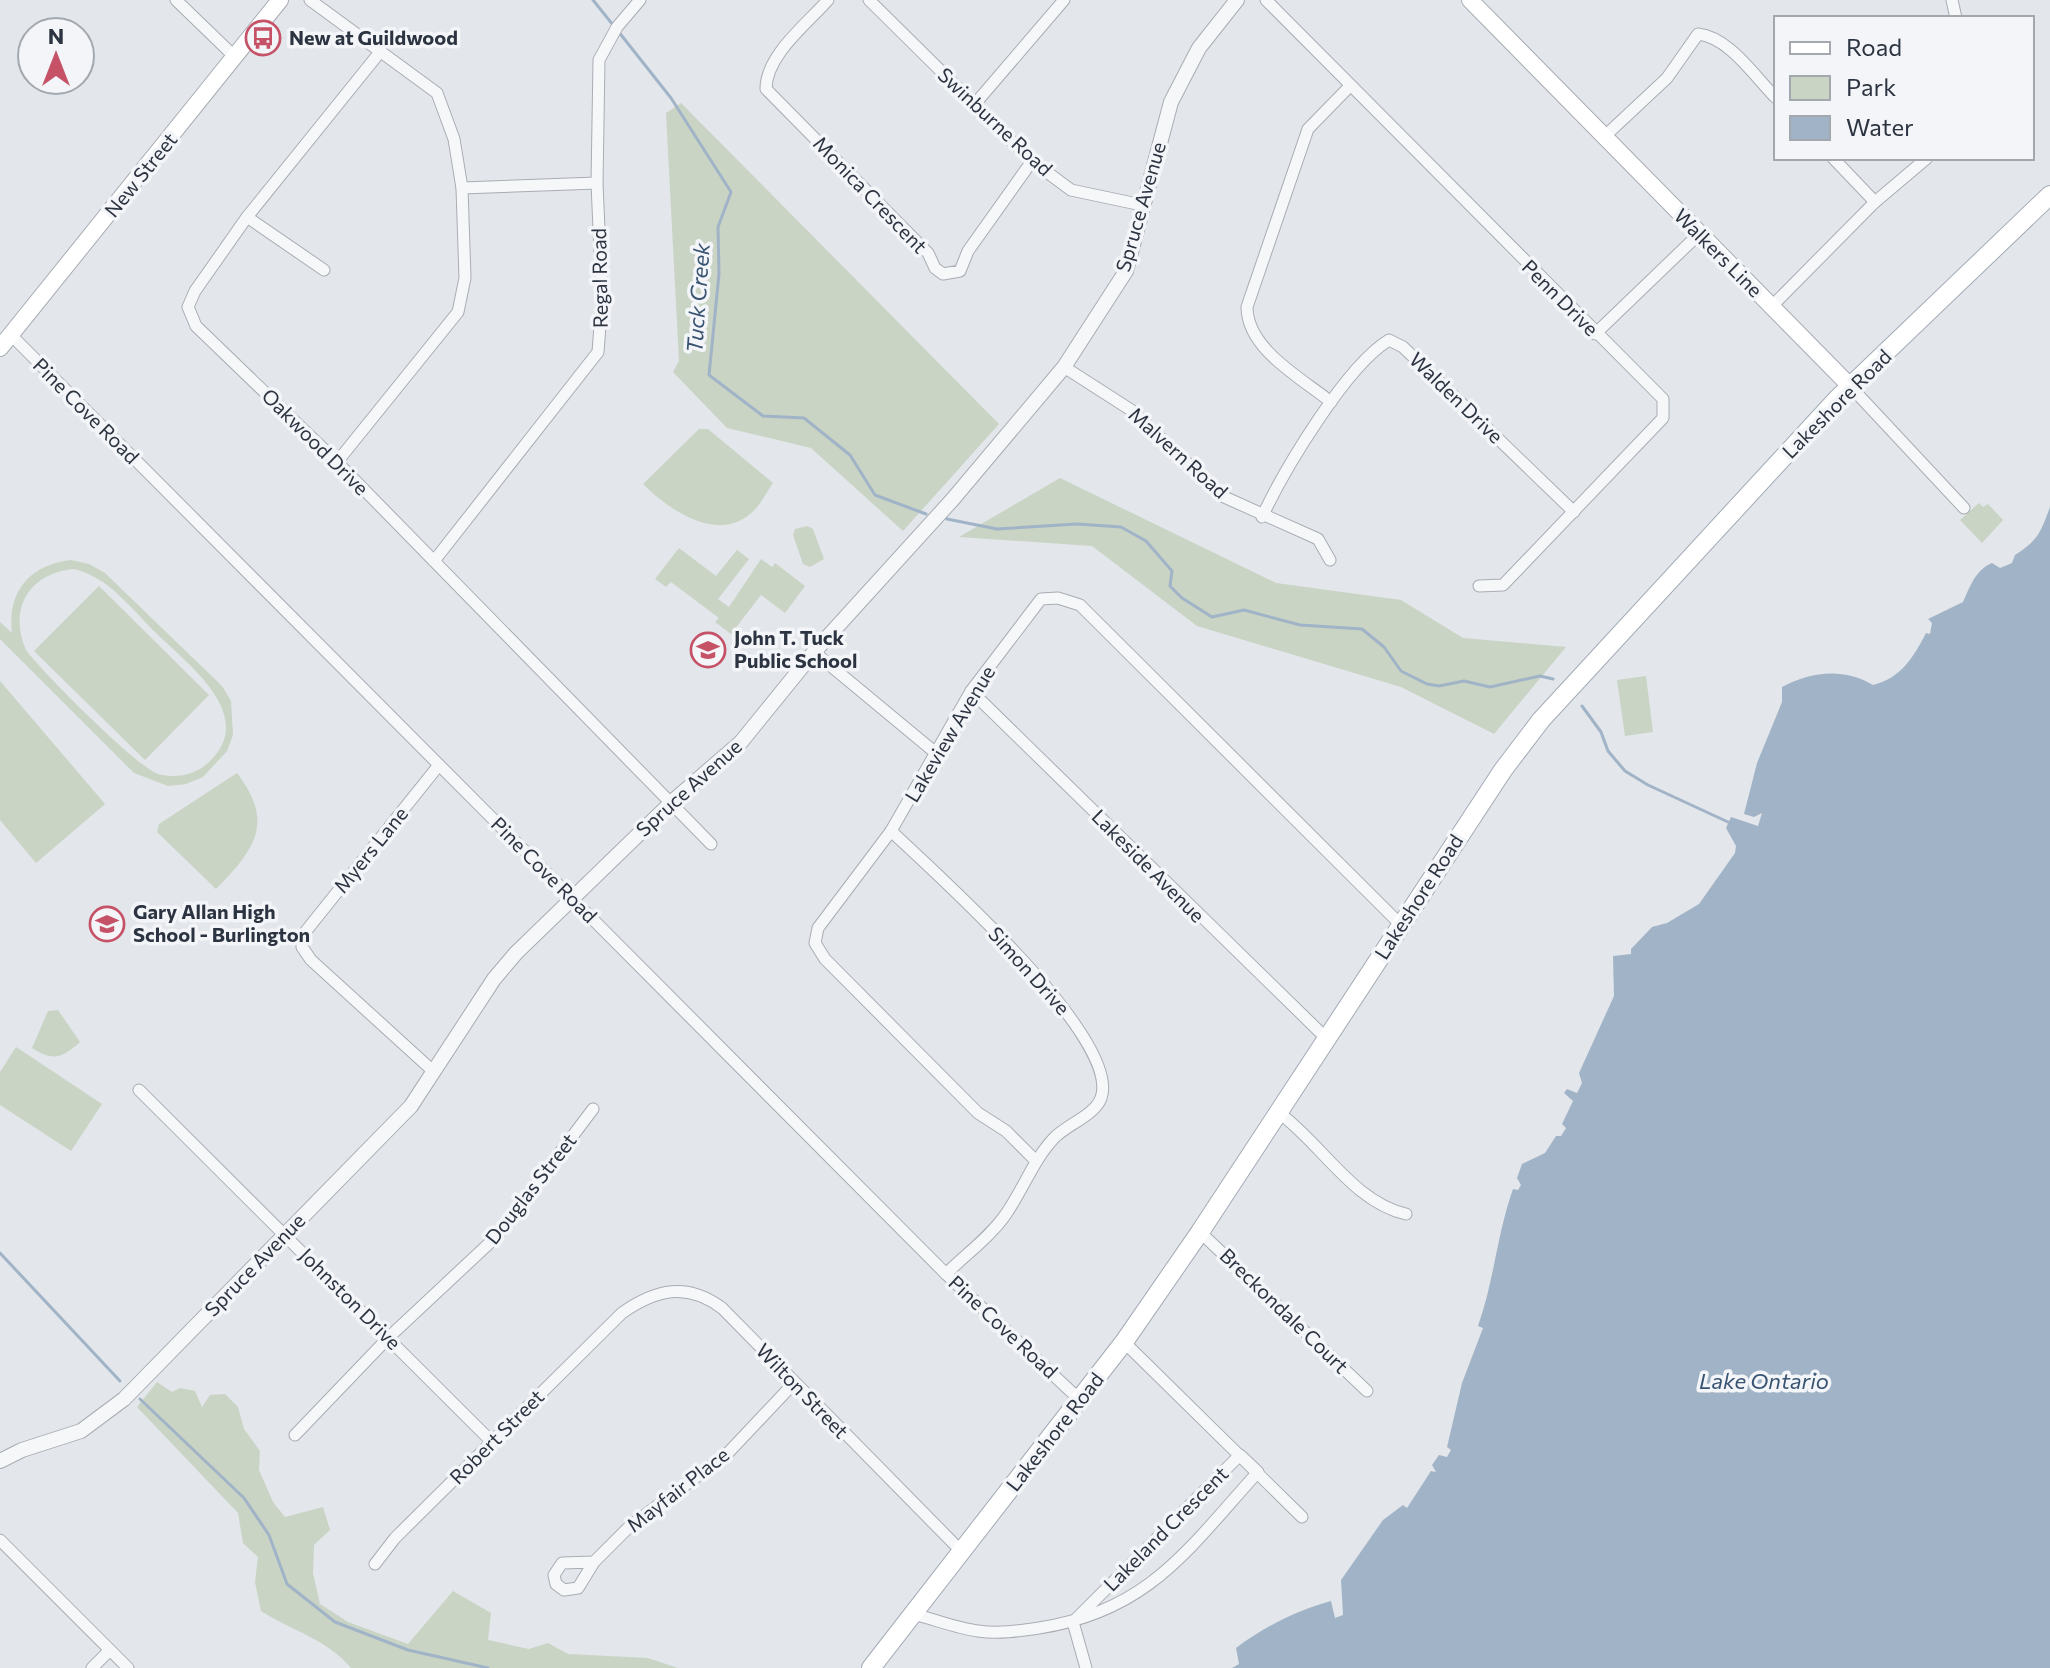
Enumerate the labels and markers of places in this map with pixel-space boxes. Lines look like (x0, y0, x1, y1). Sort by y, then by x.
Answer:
bus stop icon: New at Guildwood (244, 19, 282, 57)
place label: New at Guildwood (289, 25, 458, 49)
place label: John T. Tuck Public School (734, 625, 857, 672)
school or university icon: John T. Tuck Public School (689, 631, 727, 669)
place label: Gary Allan High School - Burlington (133, 899, 310, 946)
school or university icon: Gary Allan High School - Burlington (88, 905, 126, 943)

